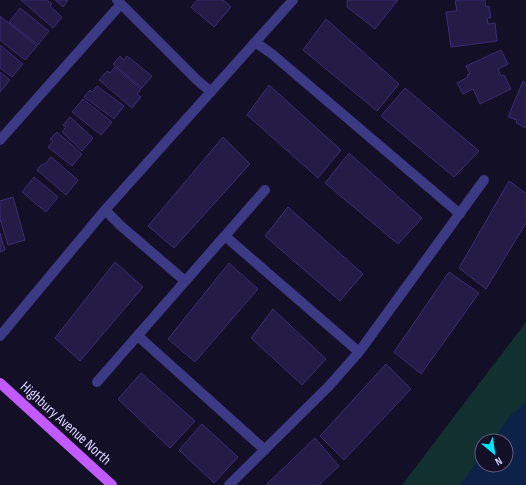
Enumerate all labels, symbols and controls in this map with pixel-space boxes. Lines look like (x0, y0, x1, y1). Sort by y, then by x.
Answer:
street label: Highbury Avenue North (16, 377, 115, 469)
north arrow (474, 433, 514, 473)
text: N (493, 454, 504, 468)

